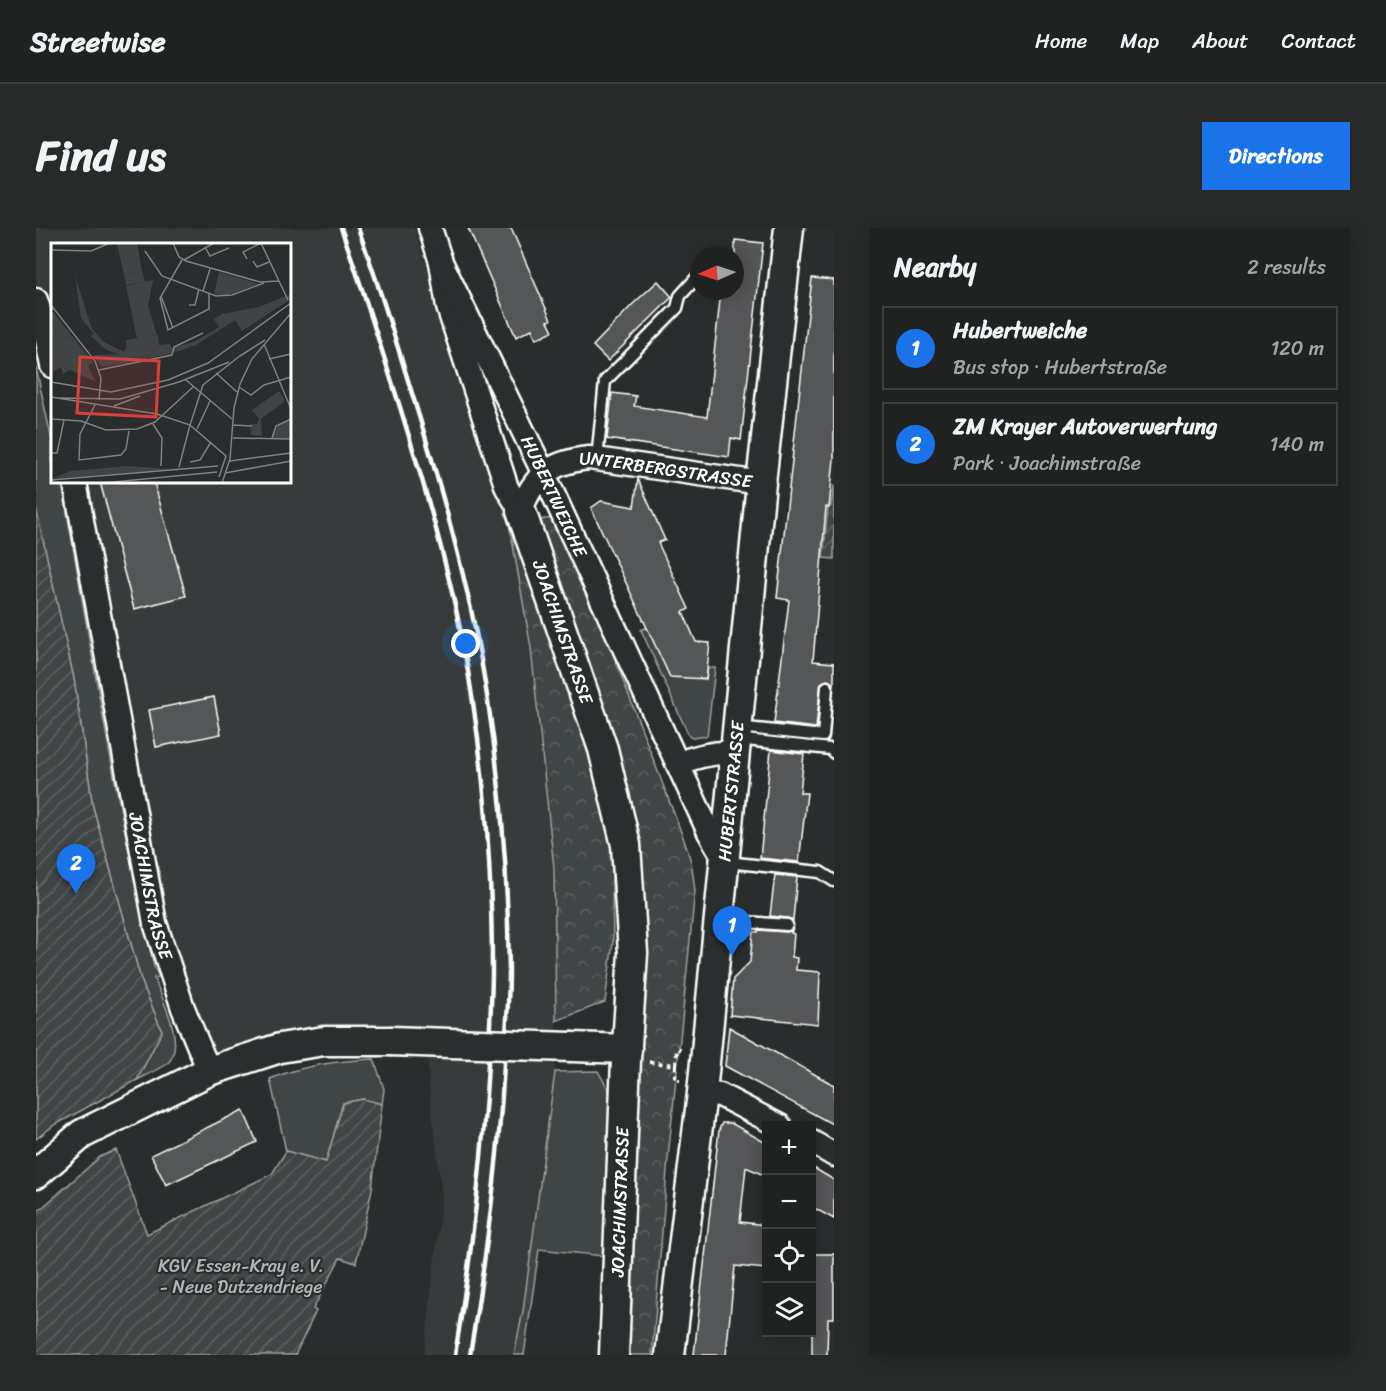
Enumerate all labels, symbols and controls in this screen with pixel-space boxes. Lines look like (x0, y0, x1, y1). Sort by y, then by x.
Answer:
text: Streetwise (30, 17, 166, 66)
text: Home (1035, 22, 1087, 60)
text: Map (1120, 22, 1159, 60)
text: About (1192, 22, 1249, 60)
text: Contact (1282, 22, 1356, 60)
text: Find us (36, 119, 166, 193)
button: Directions (1202, 122, 1350, 190)
inset map (51, 243, 291, 483)
text: Nearby (894, 244, 976, 290)
north arrow (690, 246, 744, 300)
text: 2 results (1247, 250, 1326, 285)
text: Hubertweiche (953, 311, 1087, 350)
text: 1 (911, 331, 920, 366)
text: 120 m (1271, 331, 1324, 366)
text: Bus stop · Hubertstraße (953, 350, 1167, 385)
text: ZM Krayer Autoverwertung (953, 407, 1217, 446)
text: 2 (910, 427, 921, 462)
text: 140 m (1270, 427, 1324, 462)
street label: HUBERTWEICHE (511, 430, 597, 564)
street label: UNTERBERGSTRASSE (577, 442, 755, 498)
text: Park · Joachimstraße (953, 446, 1141, 481)
street label: JOACHIMSTRASSE (523, 555, 603, 709)
your location (451, 629, 480, 658)
street label: HUBERTSTRASSE (708, 719, 754, 863)
street label: JOACHIMSTRASSE (119, 809, 182, 965)
pin: 2 (56, 844, 96, 894)
pin: 1 (712, 906, 752, 956)
map controls (762, 1121, 816, 1337)
button: + (762, 1121, 816, 1175)
street label: JOACHIMSTRASSE (601, 1126, 639, 1278)
button: − (762, 1175, 816, 1229)
button: locate (762, 1229, 816, 1283)
park label: KGV Essen-Kray e. V. - Neue Dutzendriege (158, 1250, 324, 1303)
button: layers (762, 1283, 816, 1337)

